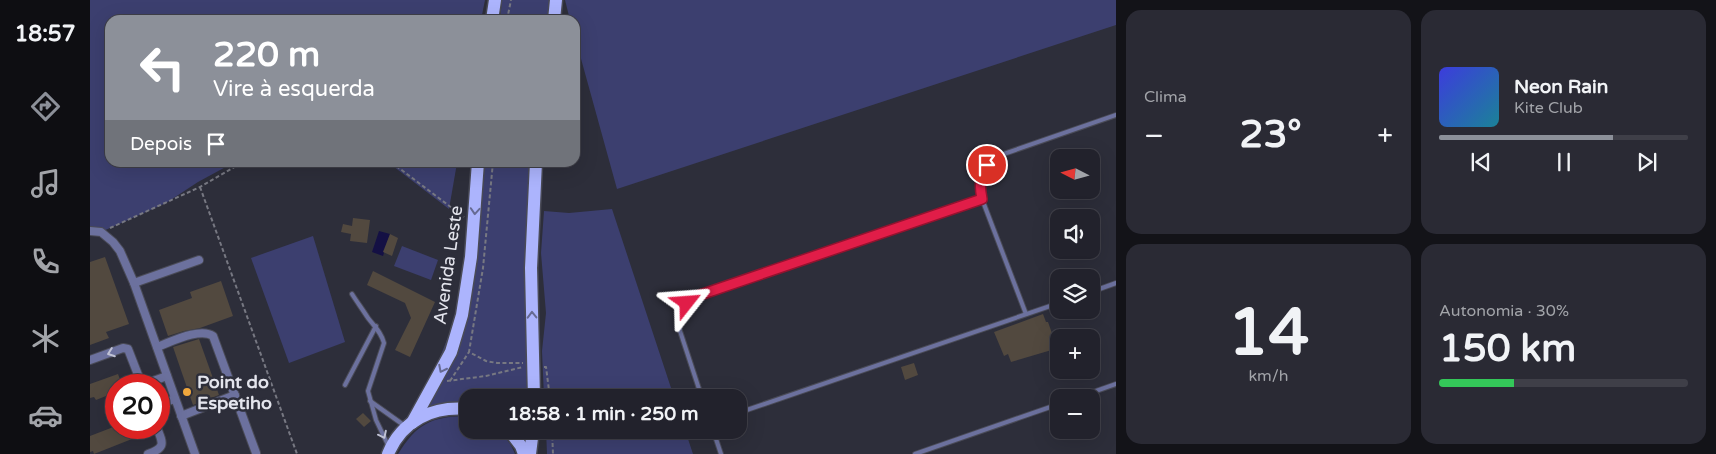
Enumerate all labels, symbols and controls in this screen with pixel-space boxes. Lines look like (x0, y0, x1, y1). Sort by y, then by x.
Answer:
text: 18:57 (15, 21, 75, 47)
text: 220 m (213, 34, 320, 76)
icon: left (130, 35, 195, 100)
text: Vire à esquerda (213, 76, 375, 102)
text: Neon Rain (1514, 76, 1608, 98)
text: Clima (1144, 87, 1187, 107)
icon: directions (28, 89, 63, 124)
text: Kite Club (1514, 98, 1583, 118)
text: 23° (1240, 112, 1302, 158)
text: − (1144, 119, 1164, 153)
text: + (1377, 119, 1393, 153)
icon: arrive (202, 130, 230, 158)
text: Depois (130, 133, 192, 155)
pin (966, 144, 1008, 186)
icon: previous (1467, 148, 1495, 176)
icon: pause (1550, 148, 1578, 176)
icon: next (1633, 148, 1661, 176)
north arrow (1050, 149, 1100, 199)
map controls (1050, 149, 1100, 439)
icon: arrive (973, 151, 1001, 179)
icon: music (28, 166, 63, 201)
street label: Avenida Leste (429, 204, 467, 326)
one-way arrow (469, 207, 480, 215)
button: sound (1050, 209, 1100, 259)
icon: phone (28, 244, 63, 279)
button: layers (1050, 269, 1100, 319)
position arrow (660, 276, 712, 328)
text: 14 (1228, 294, 1309, 373)
text: Autonomia · 30% (1439, 301, 1569, 321)
one-way arrow (527, 311, 537, 318)
icon: climate (28, 321, 63, 356)
text: 150 km (1439, 326, 1576, 372)
button: + (1050, 329, 1100, 379)
one-way arrow (107, 347, 115, 357)
one-way arrow (438, 364, 448, 373)
text: km/h (1248, 366, 1289, 386)
place label: Point do Espetiho (197, 371, 272, 414)
speed limit sign: 20 (105, 374, 170, 439)
marker: Point do Espetiho (181, 386, 193, 398)
button: − (1050, 389, 1100, 439)
icon: car (28, 398, 63, 433)
text: 18:58 · 1 min · 250 m (507, 403, 699, 425)
one-way arrow (377, 430, 387, 439)

